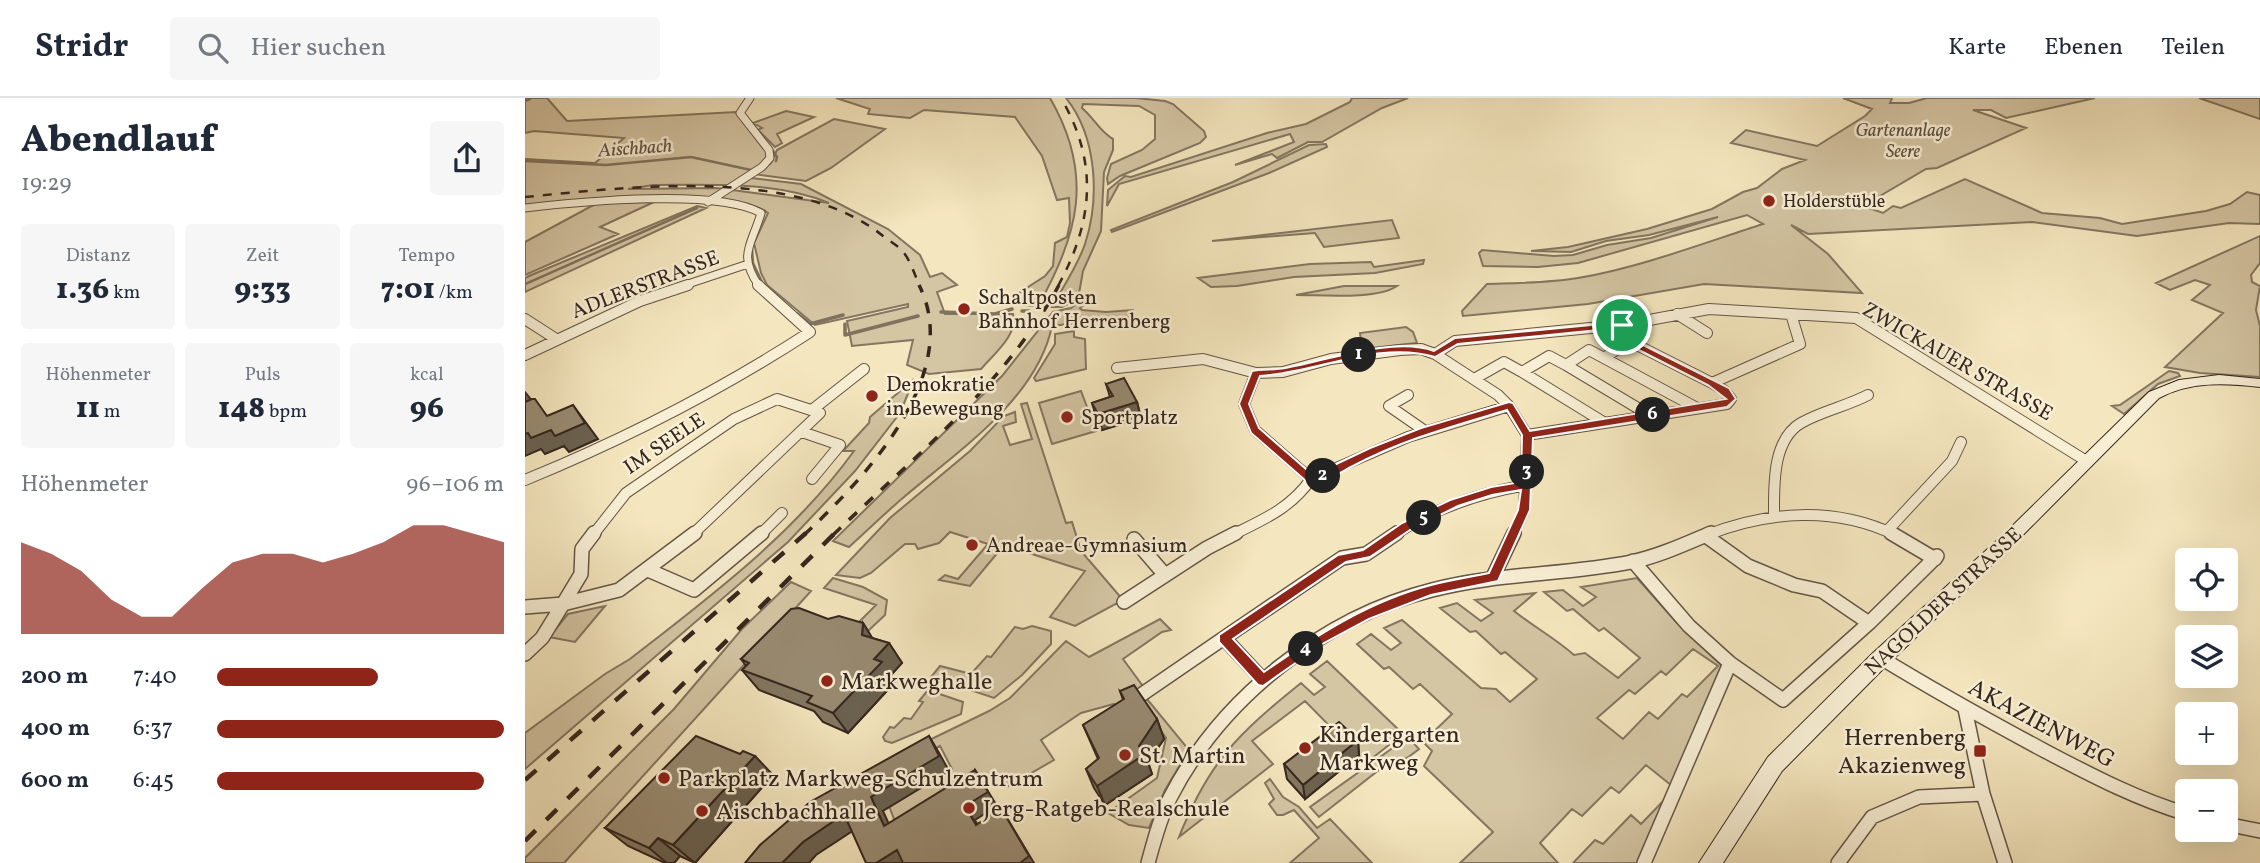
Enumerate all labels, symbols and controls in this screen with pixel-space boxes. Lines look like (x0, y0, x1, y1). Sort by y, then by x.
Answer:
search box (170, 17, 660, 80)
text: Stridr (35, 25, 128, 71)
icon: search (194, 29, 232, 67)
text: Hier suchen (250, 30, 386, 66)
text: Karte (1948, 31, 2006, 65)
text: Ebenen (2044, 31, 2123, 65)
text: Teilen (2161, 31, 2225, 65)
text: Abendlauf (21, 115, 215, 168)
park label: Gartenanlage Seere (1856, 119, 1951, 165)
button: share (430, 121, 504, 195)
water label: Aischbach (596, 133, 673, 165)
text: 19:29 (21, 168, 71, 200)
place label: Holderstüble (1783, 190, 1885, 215)
marker: Holderstüble (1761, 193, 1777, 209)
text: Distanz (66, 243, 131, 269)
text: Zeit (246, 243, 279, 269)
text: Tempo (399, 243, 455, 269)
street label: ADLERSTRASSE (567, 244, 724, 327)
text: 1.36 (56, 269, 109, 311)
text: 9:33 (234, 269, 291, 311)
text: 7:01 (381, 269, 435, 311)
text: km (109, 280, 140, 306)
text: /km (435, 280, 473, 306)
place label: Schaltposten Bahnhof Herrenberg (978, 284, 1171, 337)
pin (1592, 295, 1652, 355)
street label: ZWICKAUER STRASSE (1857, 296, 2058, 429)
marker: Schaltposten Bahnhof Herrenberg (956, 301, 972, 317)
icon: arrive (1603, 306, 1641, 344)
pin: 1 (1341, 338, 1377, 372)
text: 1 (1355, 341, 1362, 367)
text: Höhenmeter (46, 362, 151, 388)
text: Puls (245, 362, 280, 388)
text: kcal (410, 362, 444, 388)
place label: Demokratie in Bewegung (886, 371, 1004, 424)
text: 11 (76, 388, 100, 430)
text: 148 (218, 388, 265, 430)
text: 96 (410, 388, 444, 430)
marker: Demokratie in Bewegung (864, 388, 880, 404)
pin: 6 (1635, 398, 1671, 432)
text: m (100, 399, 121, 425)
text: bpm (265, 399, 307, 425)
text: 6 (1647, 401, 1658, 427)
place label: Sportplatz (1081, 404, 1178, 433)
street label: IM SEELE (618, 406, 711, 482)
marker: Sportplatz (1059, 409, 1075, 425)
pin: 3 (1509, 454, 1545, 490)
pin: 2 (1305, 458, 1341, 494)
text: 3 (1522, 458, 1531, 484)
text: 2 (1318, 462, 1327, 488)
text: Höhenmeter (21, 469, 148, 501)
text: 96–106 m (406, 469, 504, 501)
pin: 5 (1406, 500, 1441, 536)
text: 5 (1419, 504, 1428, 530)
street label: NAGOLDER STRASSE (1859, 521, 2029, 683)
place label: Andreae-Gymnasium (986, 532, 1188, 561)
marker: Andreae-Gymnasium (964, 537, 980, 553)
map controls (2175, 548, 2238, 842)
button: locate (2175, 548, 2238, 611)
button: layers (2175, 625, 2238, 688)
pin: 4 (1289, 632, 1323, 666)
text: 4 (1300, 635, 1311, 661)
text: 200 m (21, 661, 88, 693)
text: 7:40 (133, 661, 177, 693)
place label: Markweghalle (841, 666, 992, 700)
street label: AKAZIENWEG (1962, 672, 2121, 778)
marker: Markweghalle (819, 673, 835, 689)
button: + (2175, 702, 2238, 765)
text: 400 m (21, 713, 90, 745)
text: 6:37 (133, 713, 173, 745)
place label: Kindergarten Markweg (1319, 719, 1460, 781)
place label: Herrenberg Akazienweg (1838, 722, 1966, 784)
place label: St. Martin (1139, 740, 1245, 774)
marker: Kindergarten Markweg (1297, 740, 1313, 756)
marker: Herrenberg Akazienweg (1972, 743, 1988, 759)
marker: St. Martin (1117, 747, 1133, 763)
place label: Parkplatz Markweg-Schulzentrum (678, 763, 1043, 797)
text: 600 m (21, 765, 89, 797)
text: 6:45 (133, 765, 174, 797)
marker: Parkplatz Markweg-Schulzentrum (656, 770, 672, 786)
button: − (2175, 779, 2238, 842)
place label: Jerg-Ratgeb-Realschule (983, 793, 1230, 827)
place label: Aischbachhalle (716, 796, 876, 830)
marker: Jerg-Ratgeb-Realschule (961, 800, 977, 816)
marker: Aischbachhalle (694, 803, 710, 819)

